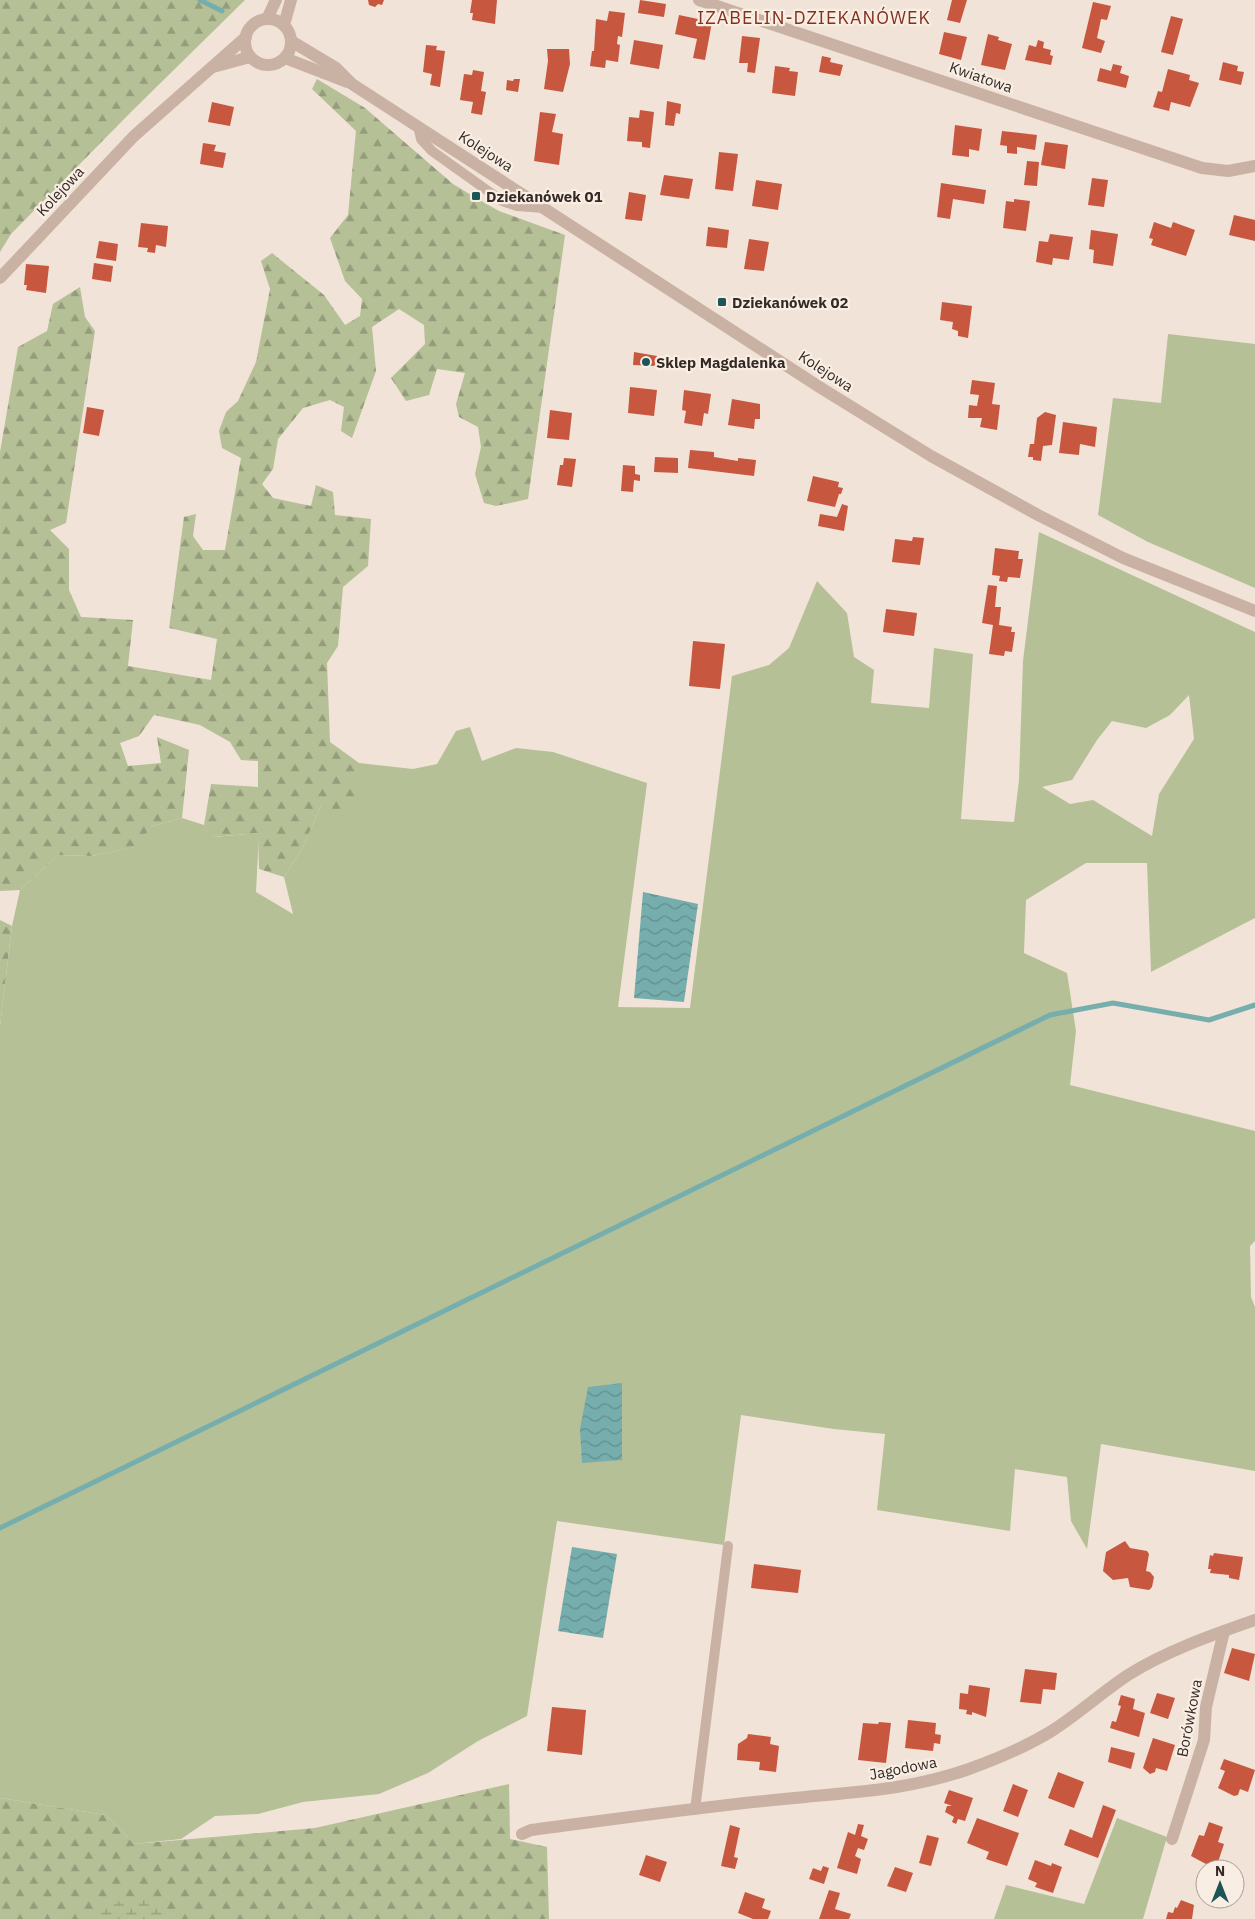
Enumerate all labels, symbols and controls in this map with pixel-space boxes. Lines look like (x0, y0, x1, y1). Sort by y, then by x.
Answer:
district label: IZABELIN-DZIEKANÓWEK (697, 6, 931, 29)
street label: Kwiatowa (947, 57, 1015, 97)
street label: Kolejowa (455, 126, 517, 176)
street label: Kolejowa (32, 162, 88, 220)
place label: Dziekanówek 01 (486, 187, 602, 206)
marker: Dziekanówek 01 (470, 190, 482, 202)
place label: Dziekanówek 02 (732, 293, 848, 312)
marker: Dziekanówek 02 (716, 296, 728, 308)
street label: Kolejowa (795, 346, 857, 396)
place label: Sklep Magdalenka (656, 353, 786, 372)
marker: Sklep Magdalenka (640, 356, 652, 368)
street label: Borówkowa (1172, 1677, 1206, 1759)
street label: Jagodowa (868, 1752, 938, 1784)
north arrow (1195, 1859, 1245, 1909)
text: N (1215, 1862, 1225, 1880)

